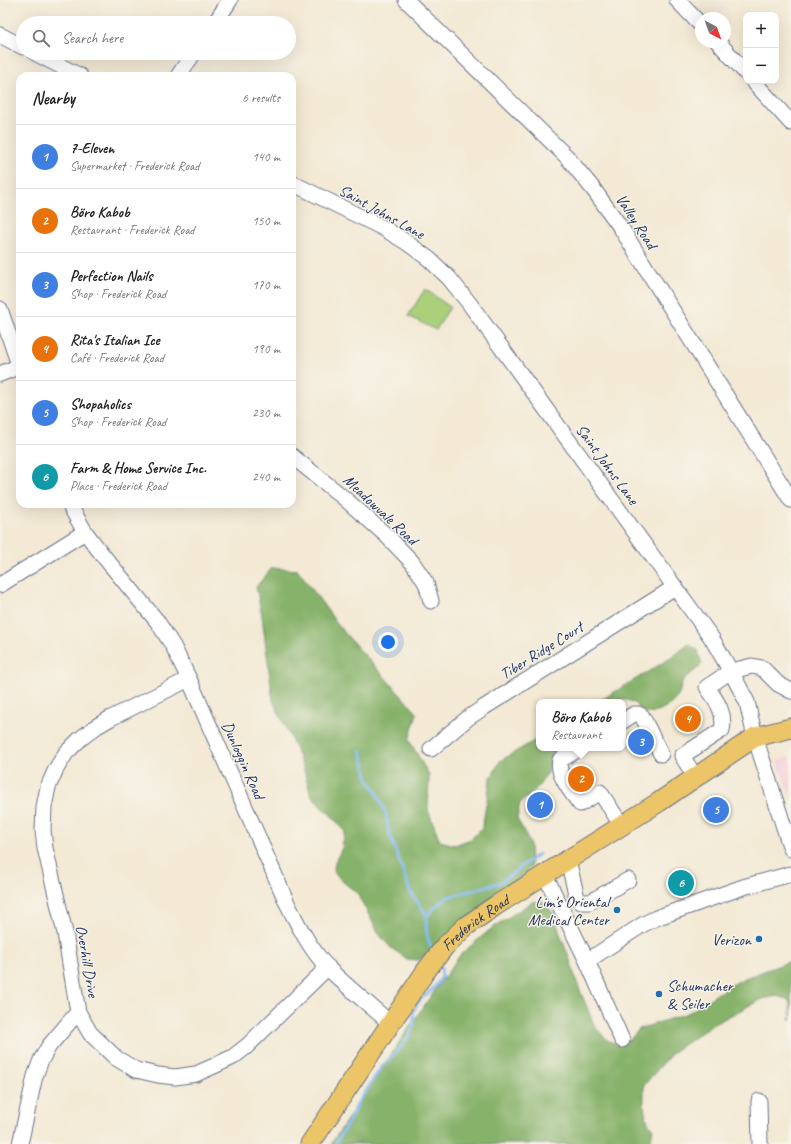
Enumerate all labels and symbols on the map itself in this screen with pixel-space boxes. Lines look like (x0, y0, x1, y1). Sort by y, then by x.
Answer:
north arrow (695, 12, 731, 48)
street label: Saint Johns Lane (335, 180, 429, 244)
street label: Valley Road (611, 190, 663, 255)
street label: Saint Johns Lane (571, 420, 644, 510)
street label: Meadowvale Road (339, 470, 424, 551)
street label: Tiber Ridge Court (496, 616, 589, 684)
your location (378, 632, 398, 652)
pin: 4 (675, 704, 701, 734)
street label: Dunloggin Road (217, 718, 270, 805)
pin: 3 (628, 727, 654, 757)
pin: 2 (568, 764, 594, 794)
pin: 1 (527, 790, 553, 820)
pin: 5 (703, 795, 729, 825)
pin: 6 (668, 868, 694, 898)
street label: Frederick Road (437, 889, 515, 955)
place label: Lim's Oriental Medical Center (528, 892, 612, 930)
marker: Lim's Oriental Medical Center (612, 905, 622, 915)
street label: Overhill Drive (71, 924, 103, 1000)
place label: Verizon (712, 930, 752, 950)
marker: Verizon (754, 934, 764, 944)
place label: Schumacher & Seiler (667, 976, 734, 1014)
marker: Schumacher & Seiler (654, 989, 664, 999)

